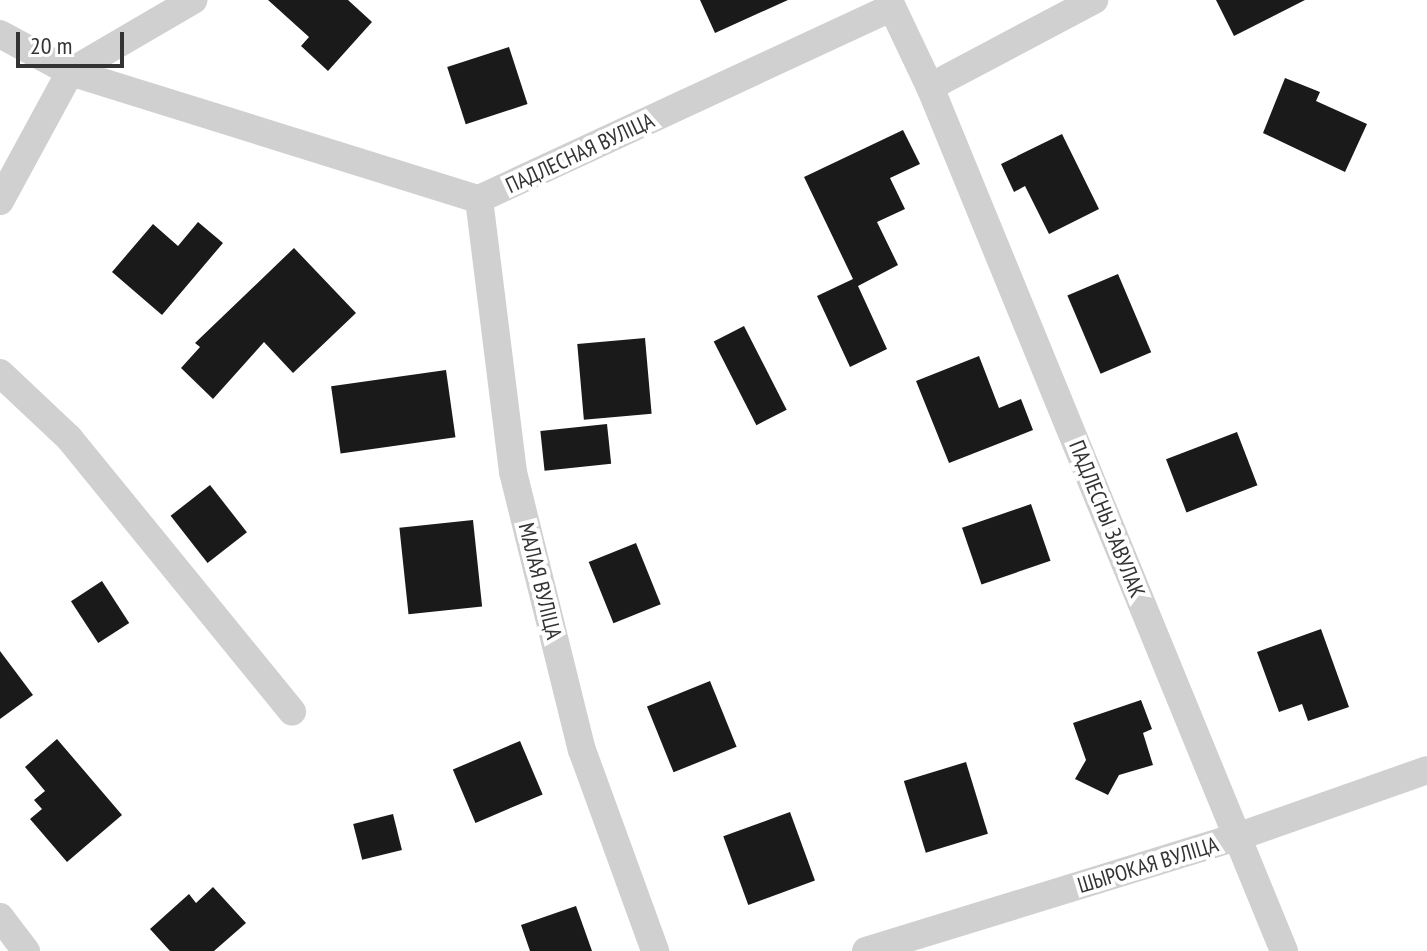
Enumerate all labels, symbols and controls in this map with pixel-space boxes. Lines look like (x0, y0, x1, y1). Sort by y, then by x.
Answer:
scale bar (20, 16, 128, 66)
text: 20 m (30, 30, 72, 61)
street label: ПАДЛЕСНАЯ ВУЛІЦА (502, 107, 658, 199)
street label: ПАДЛЕСНЫ ЗАВУЛАК (1063, 437, 1151, 601)
street label: МАЛАЯ ВУЛІЦА (513, 520, 567, 642)
street label: ШЫРОКАЯ ВУЛІЦА (1075, 831, 1221, 899)

